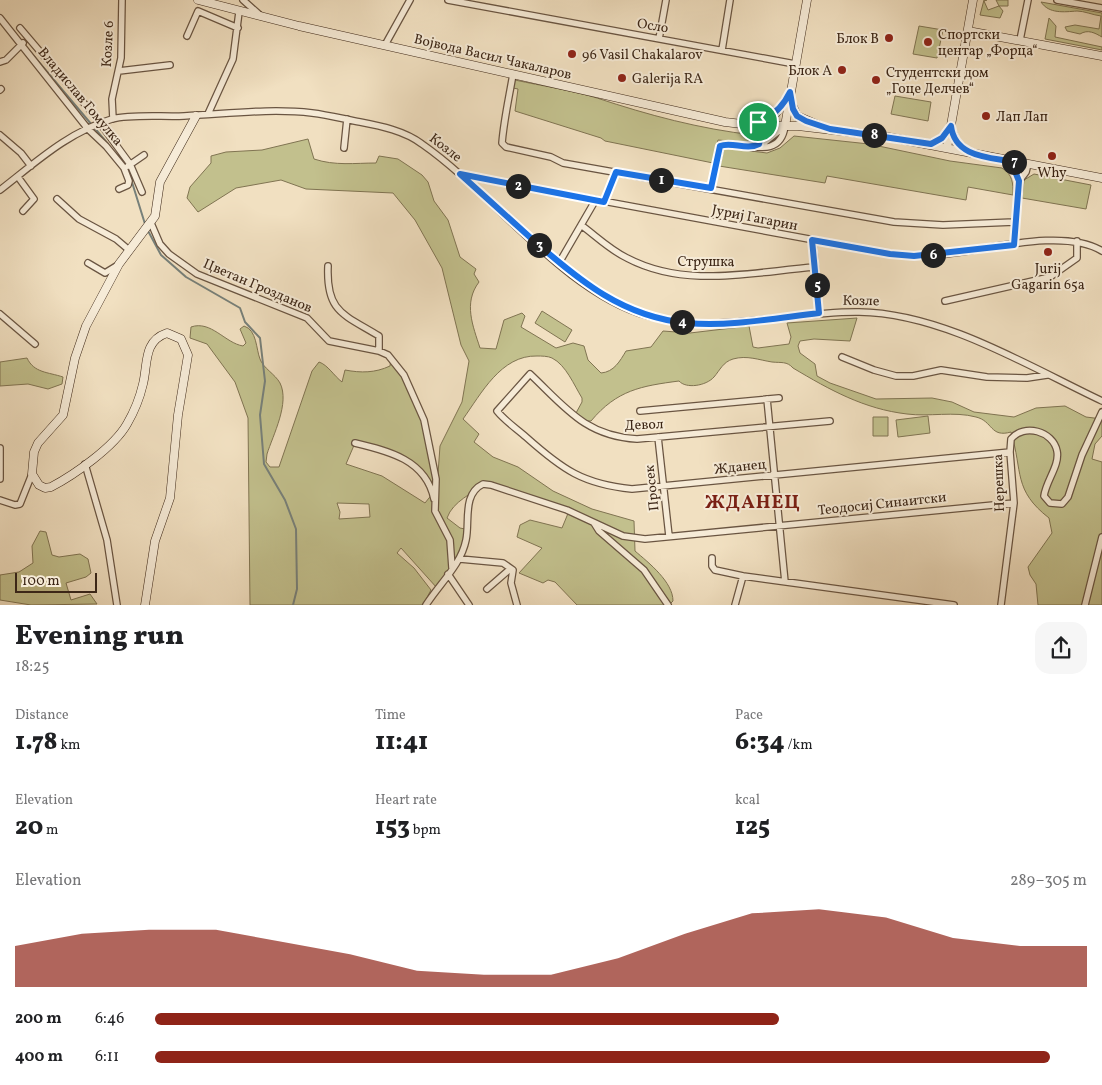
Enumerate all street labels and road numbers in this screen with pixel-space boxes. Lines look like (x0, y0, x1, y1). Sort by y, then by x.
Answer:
street label: Осло (636, 14, 670, 39)
street label: Козле 6 (98, 20, 119, 68)
street label: Војвода Васил Чакаларов (412, 30, 573, 85)
street label: Владислав Гомулка (33, 44, 127, 150)
street label: Козле (425, 129, 466, 167)
street label: Јуриј Гагарин (710, 201, 800, 236)
street label: Струшка (677, 253, 735, 272)
street label: Цветан Грозданов (200, 255, 315, 318)
street label: Козле (842, 292, 880, 311)
street label: Девол (624, 415, 664, 436)
street label: Нерешка (989, 454, 1010, 512)
street label: Жданец (713, 455, 767, 480)
street label: Просек (641, 463, 664, 512)
street label: Теодосиј Синаитски (817, 488, 948, 521)

